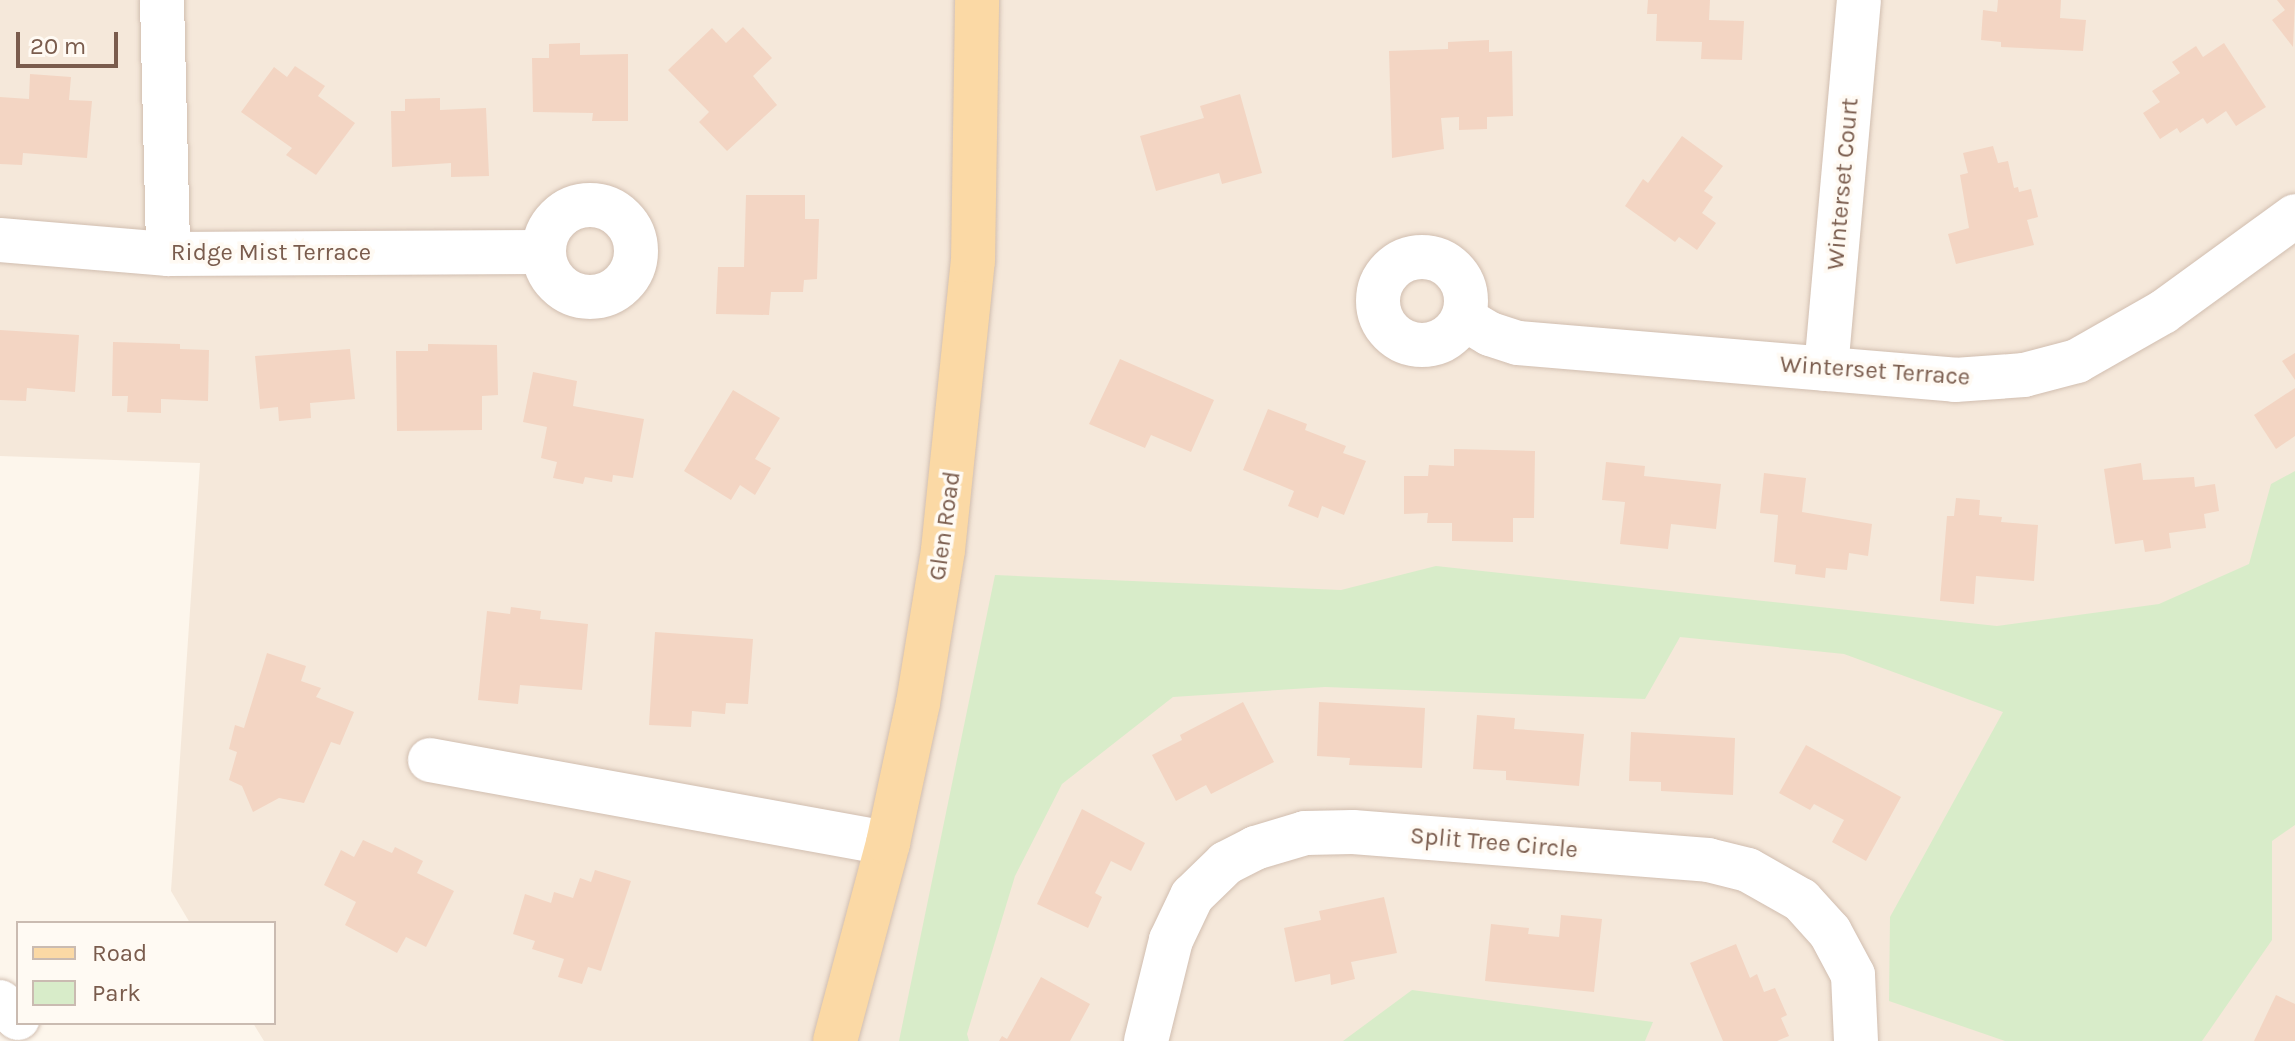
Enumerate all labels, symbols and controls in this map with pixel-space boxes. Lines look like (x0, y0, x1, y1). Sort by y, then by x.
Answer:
scale bar (20, 16, 122, 66)
text: 20 m (30, 32, 86, 60)
street label: Winterset Court (1821, 97, 1865, 271)
street label: Ridge Mist Terrace (171, 239, 371, 267)
street label: Winterset Terrace (1779, 350, 1971, 392)
street label: Glen Road (923, 470, 967, 582)
street label: Split Tree Circle (1409, 821, 1579, 865)
legend (16, 921, 276, 1025)
text: Road (92, 939, 147, 967)
text: Park (92, 979, 141, 1007)

